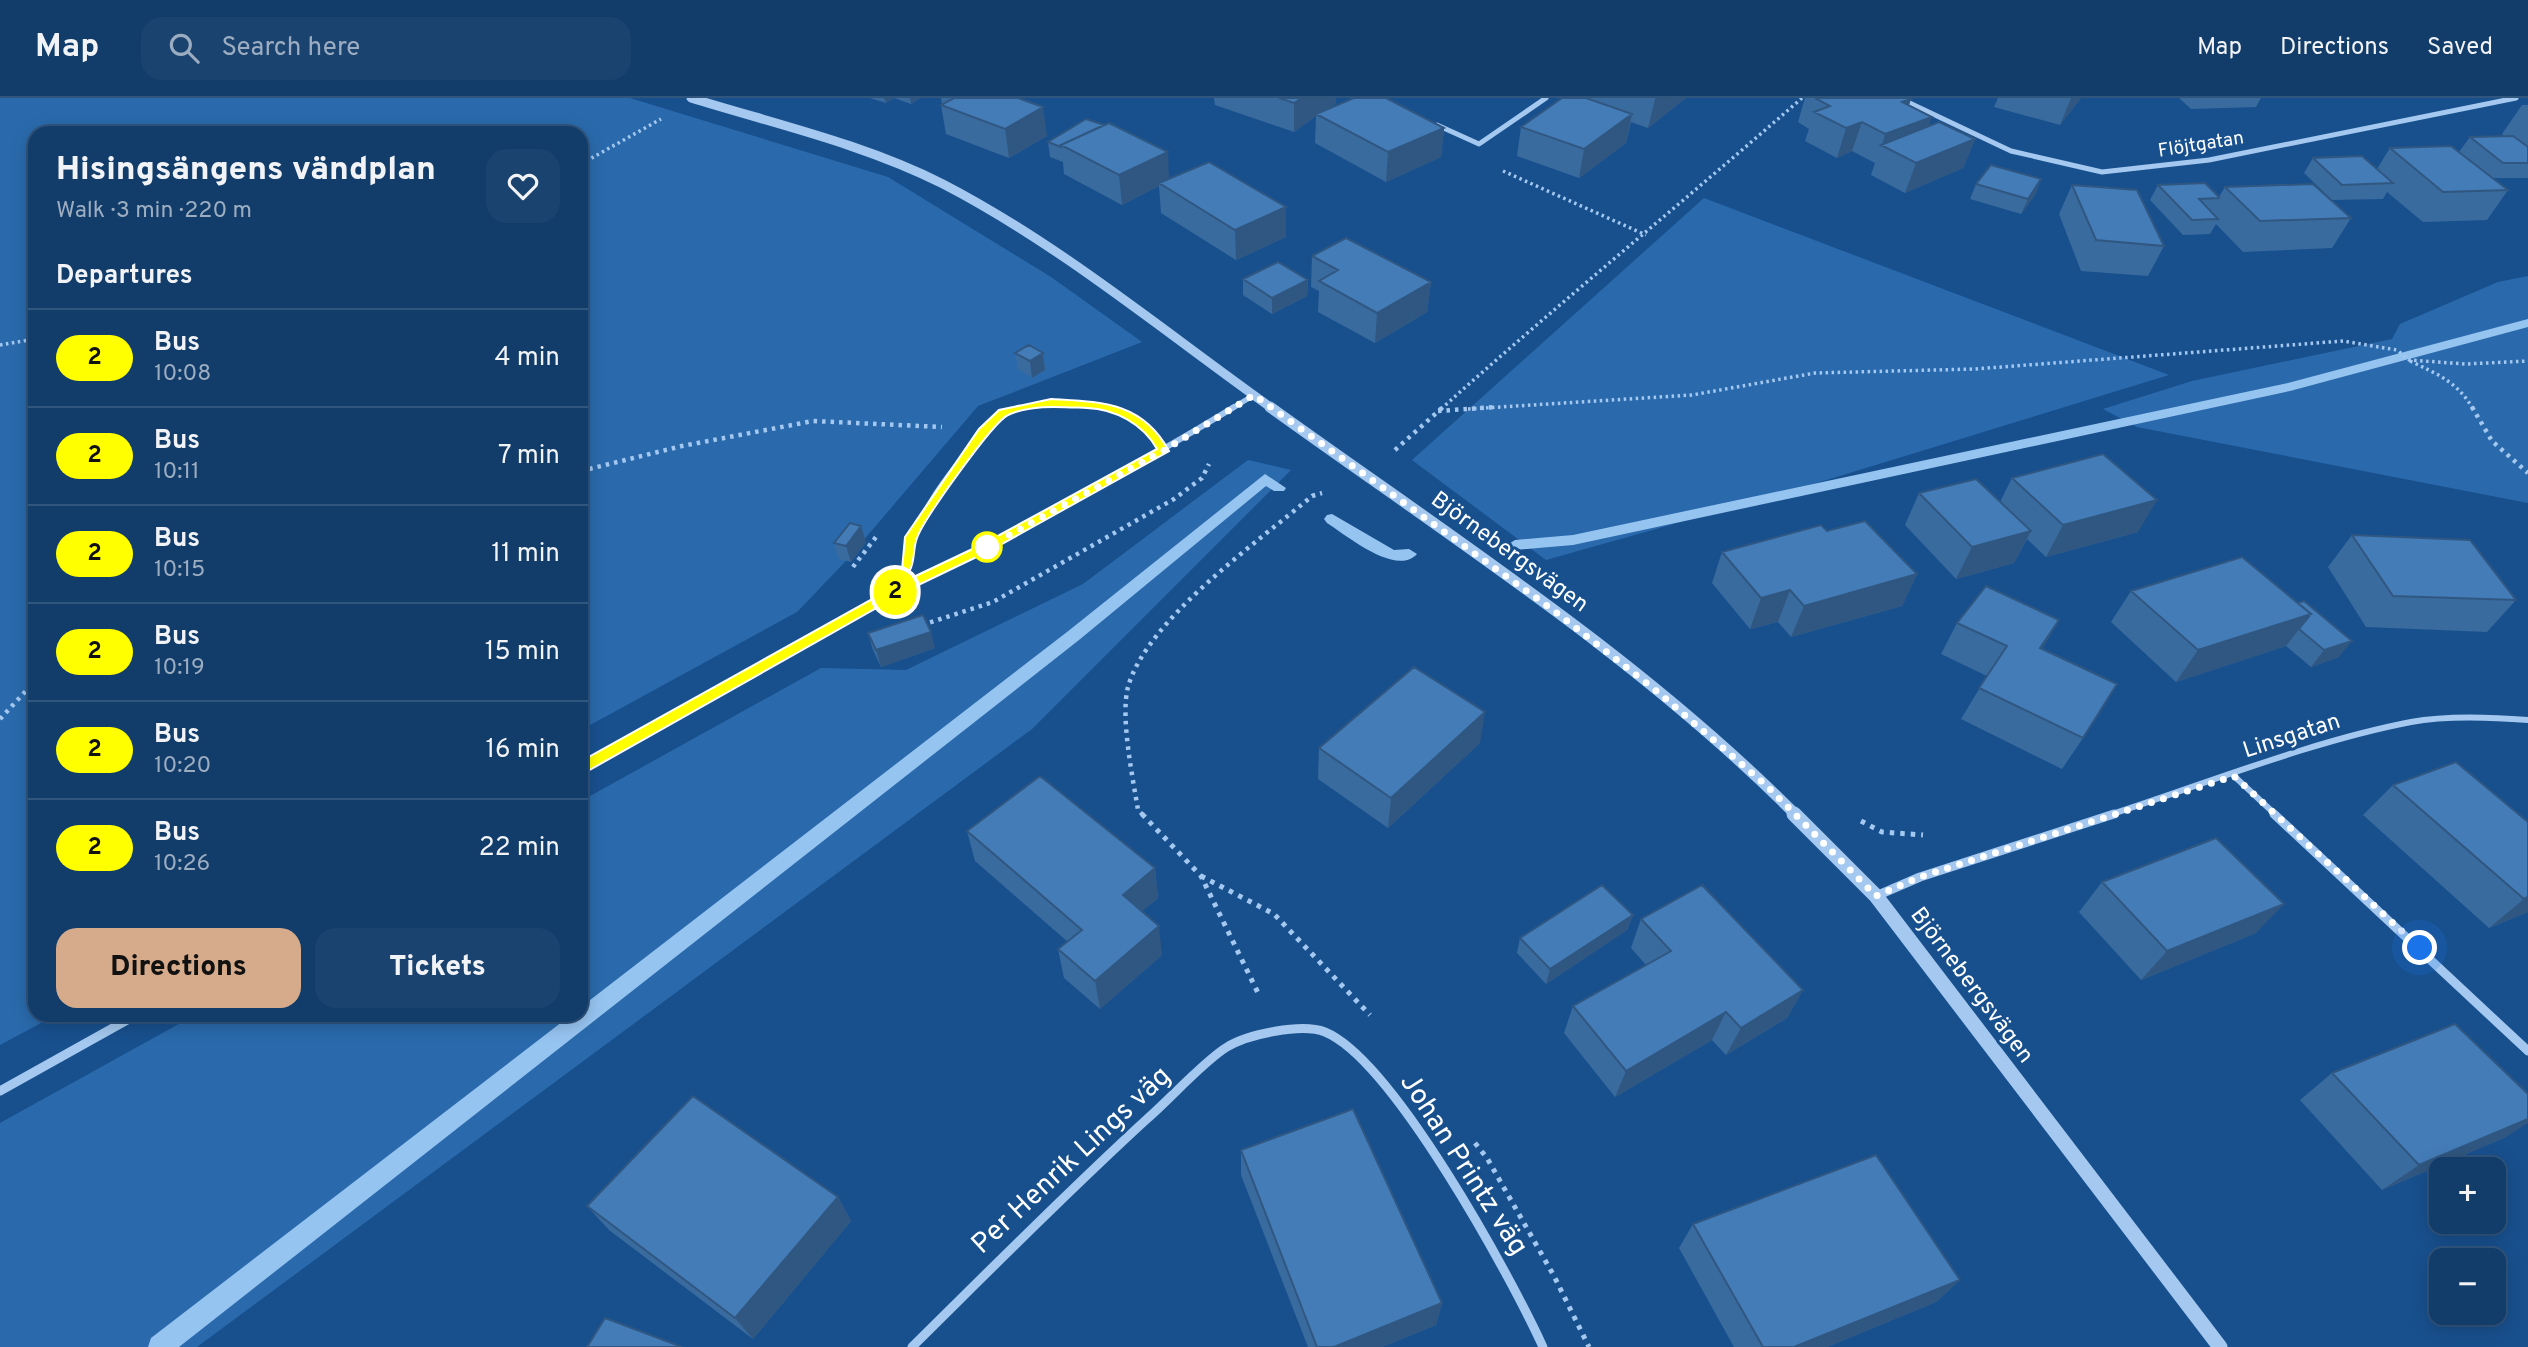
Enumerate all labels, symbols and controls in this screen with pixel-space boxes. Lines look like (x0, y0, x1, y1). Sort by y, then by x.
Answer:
search box (141, 17, 631, 80)
text: Map (35, 27, 99, 69)
icon: search (165, 29, 203, 67)
text: Search here (221, 32, 360, 65)
text: Map (2197, 33, 2242, 63)
text: Directions (2280, 33, 2389, 63)
text: Saved (2427, 33, 2493, 63)
street label: Flöjtgatan (2156, 126, 2246, 164)
button: heart (486, 149, 560, 223)
text: Hisingsängens vändplan (56, 150, 436, 192)
text: Walk · 3 min · 220 m (56, 197, 252, 226)
text: Departures (56, 260, 193, 293)
text: Bus (154, 327, 200, 360)
text: 4 min (494, 342, 560, 375)
text: 2 (87, 343, 102, 373)
text: 10:08 (154, 360, 211, 389)
text: Bus (154, 425, 200, 458)
text: 7 min (498, 440, 560, 473)
text: 2 (87, 441, 102, 471)
text: 10:11 (154, 458, 200, 487)
street label: Björnebergsvägen (1424, 486, 1594, 620)
text: Bus (154, 523, 200, 556)
unlabelled marker (972, 532, 1002, 562)
text: 11 min (491, 538, 560, 571)
text: 2 (87, 539, 102, 569)
text: 10:15 (154, 556, 205, 585)
line badge: 2 (872, 569, 918, 615)
text: 2 (888, 577, 902, 607)
text: Bus (154, 621, 200, 654)
text: 15 min (485, 636, 560, 669)
text: 2 (87, 637, 102, 667)
text: 10:19 (154, 654, 205, 683)
street label: Linsgatan (2240, 708, 2344, 766)
text: Bus (154, 719, 200, 752)
text: 16 min (485, 734, 560, 767)
text: 2 (87, 735, 102, 765)
text: 10:20 (154, 752, 211, 781)
text: Bus (154, 817, 200, 850)
text: 22 min (479, 832, 560, 865)
text: 2 (87, 833, 102, 863)
text: 10:26 (154, 850, 210, 879)
street label: Björnebergsvägen (1903, 902, 2039, 1070)
button: Directions (56, 928, 301, 1008)
button: Tickets (315, 928, 560, 1008)
your location (2402, 930, 2437, 965)
street label: Per Henrik Lings väg (965, 1059, 1179, 1263)
street label: Johan Printz väg (1391, 1067, 1535, 1263)
map controls (2429, 1157, 2506, 1325)
button: + (2429, 1157, 2506, 1234)
button: − (2429, 1248, 2506, 1325)

